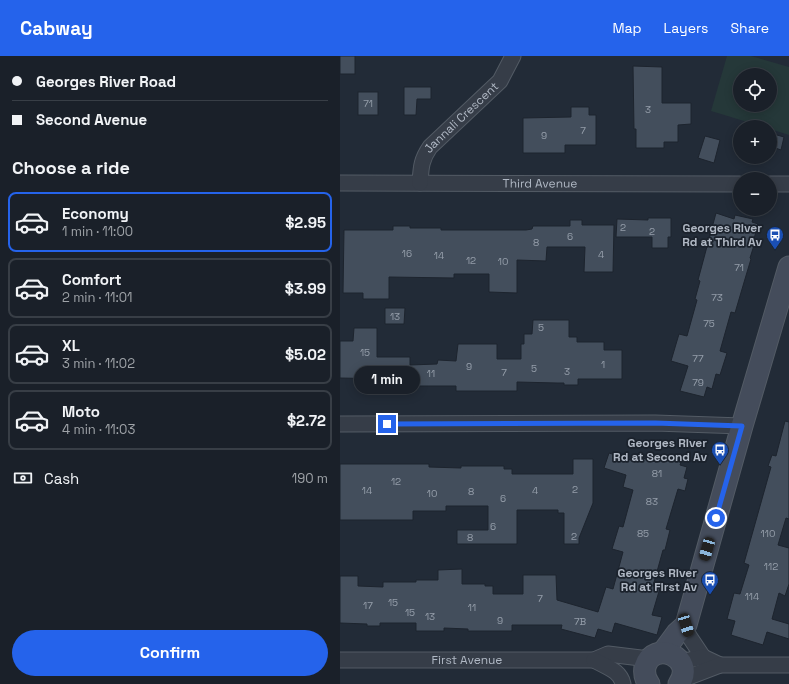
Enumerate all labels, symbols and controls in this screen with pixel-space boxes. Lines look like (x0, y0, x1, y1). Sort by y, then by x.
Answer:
text: Cabway (20, 16, 93, 41)
text: Map (612, 19, 642, 37)
text: Layers (664, 19, 708, 37)
text: Share (730, 19, 769, 37)
map controls (733, 68, 777, 216)
button: locate (733, 68, 777, 112)
text: Georges River Road (36, 72, 176, 91)
street label: Jannali Crescent (420, 78, 502, 156)
house number: 71 (363, 97, 373, 110)
house number: 3 (645, 103, 651, 116)
text: Second Avenue (36, 110, 147, 129)
button: + (733, 120, 777, 164)
house number: 7 (580, 124, 586, 137)
house number: 9 (541, 129, 547, 142)
text: Choose a ride (12, 156, 130, 179)
button: − (733, 172, 777, 216)
street label: Third Avenue (503, 175, 577, 192)
icon: car (14, 204, 50, 240)
text: Economy (62, 204, 129, 223)
text: $2.95 (285, 213, 326, 232)
place label: Georges River Rd at Third Av (682, 220, 762, 250)
house number: 2 (620, 221, 626, 234)
text: 1 min · 11:00 (62, 223, 133, 240)
house number: 2 (649, 225, 655, 238)
bus stop icon: Georges River Rd at Third Av (765, 225, 785, 250)
house number: 6 (567, 230, 573, 243)
house number: 8 (533, 236, 539, 249)
house number: 16 (402, 247, 412, 260)
house number: 4 (598, 248, 604, 261)
house number: 14 (434, 249, 444, 262)
house number: 12 (466, 254, 476, 267)
house number: 10 (498, 255, 508, 268)
house number: 71 (734, 261, 744, 274)
icon: car (14, 270, 50, 306)
text: Comfort (62, 270, 122, 289)
text: $3.99 (285, 279, 326, 298)
text: 2 min · 11:01 (62, 289, 133, 306)
house number: 73 (711, 291, 723, 304)
house number: 13 (390, 310, 400, 323)
house number: 75 (703, 317, 715, 330)
house number: 5 (538, 321, 544, 334)
icon: car (14, 336, 50, 372)
text: XL (62, 336, 80, 355)
text: $5.02 (285, 345, 326, 364)
house number: 15 (360, 346, 370, 359)
house number: 77 (692, 352, 704, 365)
text: 3 min · 11:02 (62, 355, 135, 372)
house number: 1 (601, 358, 605, 371)
house number: 9 (466, 360, 472, 373)
house number: 5 (531, 362, 537, 375)
house number: 3 (564, 365, 570, 378)
callout: 1 min (354, 366, 420, 394)
house number: 7 (501, 366, 507, 379)
house number: 11 (427, 367, 435, 380)
text: 1 min (371, 371, 403, 388)
house number: 79 (692, 376, 704, 389)
icon: car (14, 402, 50, 438)
text: Moto (62, 402, 100, 421)
text: $2.72 (287, 411, 326, 430)
route end (378, 415, 396, 433)
text: 4 min · 11:03 (62, 421, 135, 438)
place label: Georges River Rd at Second Av (613, 435, 707, 465)
bus stop icon: Georges River Rd at Second Av (710, 440, 730, 465)
icon: cash (12, 467, 34, 489)
house number: 81 (652, 467, 662, 480)
text: Cash (44, 469, 79, 488)
text: 190 m (292, 470, 328, 487)
house number: 12 (391, 475, 401, 488)
house number: 2 (572, 483, 578, 496)
house number: 14 (362, 484, 372, 497)
house number: 4 (532, 484, 538, 497)
house number: 8 (468, 485, 474, 498)
house number: 10 (427, 487, 437, 500)
house number: 6 (500, 492, 506, 505)
house number: 83 (646, 495, 658, 508)
route start (707, 509, 725, 527)
house number: 6 (490, 520, 496, 533)
house number: 85 (637, 527, 649, 540)
house number: 110 (761, 527, 775, 540)
house number: 2 (571, 530, 577, 543)
house number: 8 (467, 531, 473, 544)
car (698, 536, 716, 562)
house number: 112 (764, 560, 778, 573)
place label: Georges River Rd at First Av (617, 565, 697, 595)
bus stop icon: Georges River Rd at First Av (700, 570, 720, 595)
house number: 114 (745, 590, 759, 603)
house number: 7 (537, 592, 543, 605)
house number: 15 (388, 596, 398, 609)
house number: 17 (363, 599, 373, 612)
house number: 11 (468, 601, 476, 614)
house number: 15 (405, 606, 415, 619)
house number: 13 (425, 610, 435, 623)
car (677, 612, 695, 638)
house number: 9 (497, 614, 503, 627)
house number: 7B (574, 615, 587, 628)
button: Confirm (12, 630, 328, 676)
street label: First Avenue (432, 652, 502, 668)

